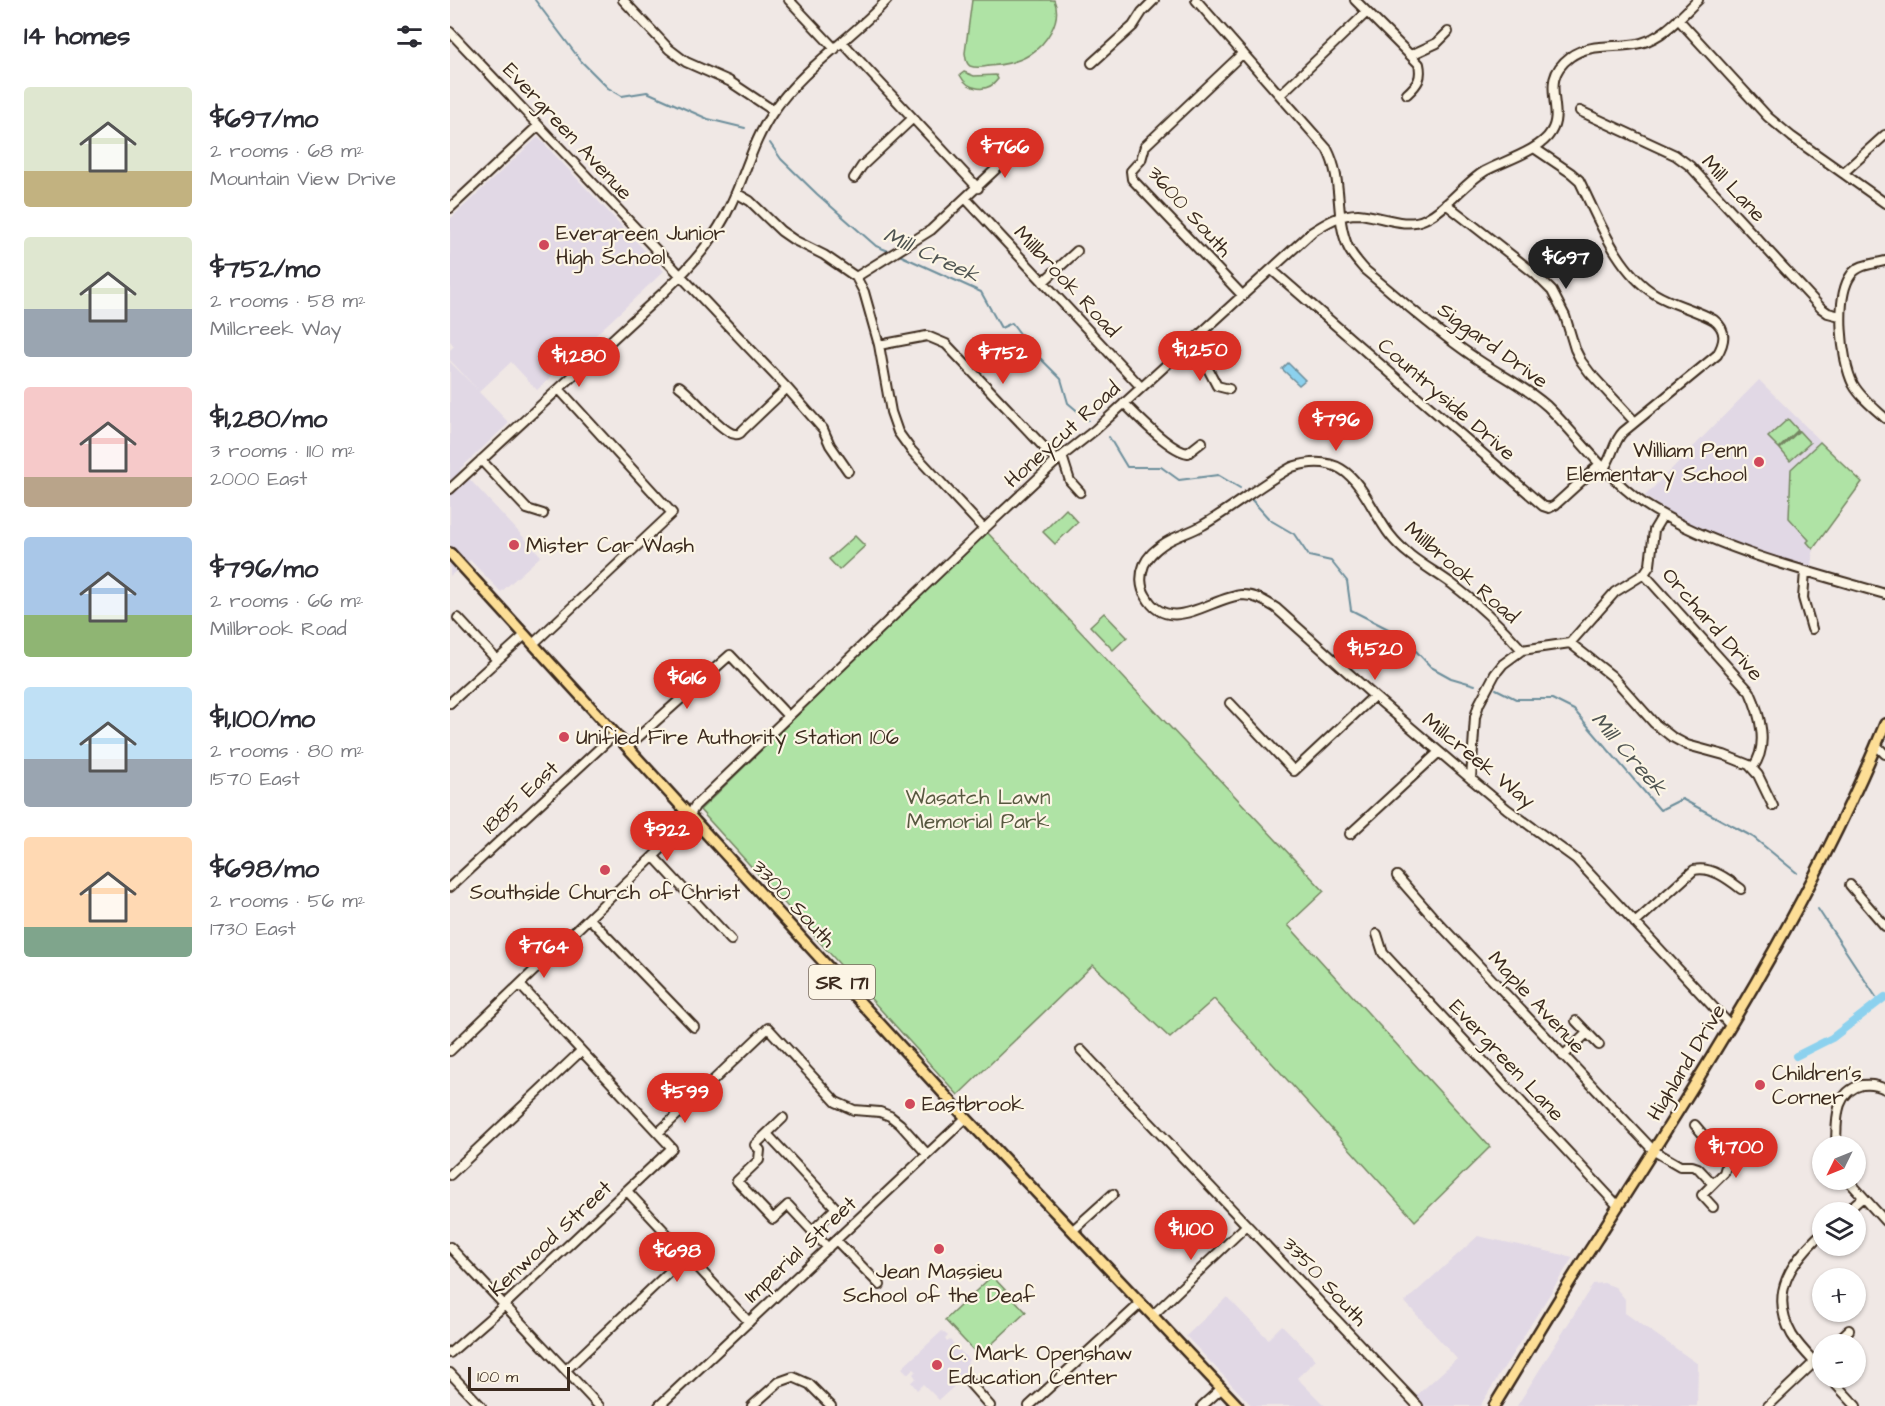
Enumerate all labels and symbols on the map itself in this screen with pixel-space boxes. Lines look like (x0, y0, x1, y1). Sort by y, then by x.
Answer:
street label: Evergreen Avenue (495, 56, 639, 208)
pin: $766 (969, 128, 1041, 179)
street label: Mill Lane (1695, 148, 1772, 228)
street label: 3600 South (1141, 159, 1239, 264)
place label: Evergreen Junior High School (556, 219, 726, 274)
street label: Millbrook Road (1007, 219, 1126, 344)
water label: Mill Creek (878, 220, 985, 291)
marker: Evergreen Junior High School (537, 238, 551, 252)
pin: $697 (1530, 239, 1602, 290)
street label: Siggard Drive (1430, 295, 1554, 397)
pin: $1,250 (1151, 331, 1249, 382)
street label: Countryside Drive (1370, 331, 1522, 469)
pin: $752 (967, 334, 1039, 385)
pin: $1,280 (530, 337, 628, 388)
street label: Honeycut Road (998, 374, 1128, 496)
pin: $796 (1300, 401, 1372, 452)
place label: William Penn Elementary School (1567, 436, 1747, 491)
marker: William Penn Elementary School (1752, 455, 1766, 469)
street label: Millbrook Road (1398, 514, 1526, 631)
place label: Mister Car Wash (526, 531, 694, 560)
marker: Mister Car Wash (507, 538, 521, 552)
street label: Orchard Drive (1655, 561, 1770, 687)
pin: $1,520 (1326, 630, 1424, 681)
pin: $616 (651, 659, 723, 710)
water label: Mill Creek (1584, 705, 1674, 803)
street label: Millcreek Way (1415, 706, 1542, 817)
place label: Unified Fire Authority Station 106 (576, 723, 899, 754)
marker: Unified Fire Authority Station 106 (557, 730, 571, 744)
street label: 1885 East (476, 754, 565, 840)
park label: Wasatch Lawn Memorial Park (906, 783, 1050, 836)
pin: $922 (631, 811, 703, 862)
street label: 3300 South (745, 853, 843, 954)
marker: Southside Church of Christ (598, 863, 612, 877)
place label: Southside Church of Christ (470, 878, 741, 907)
pin: $764 (508, 928, 580, 979)
street label: Maple Avenue (1481, 945, 1592, 1061)
road number: SR 171 (809, 965, 875, 999)
street label: Evergreen Lane (1441, 993, 1571, 1129)
street label: Highland Drive (1640, 998, 1734, 1127)
place label: Children's Corner (1772, 1059, 1862, 1112)
pin: $599 (649, 1073, 721, 1124)
marker: Children's Corner (1753, 1078, 1767, 1092)
place label: Eastbrook (922, 1090, 1024, 1119)
marker: Eastbrook (903, 1097, 917, 1111)
pin: $1,700 (1687, 1128, 1785, 1179)
north arrow (1812, 1136, 1866, 1190)
street label: Kenwood Street (482, 1173, 619, 1303)
street label: Imperial Street (738, 1189, 864, 1310)
pin: $1,100 (1142, 1210, 1240, 1261)
street label: 3350 South (1276, 1230, 1374, 1333)
pin: $698 (641, 1232, 713, 1283)
marker: Jean Massieu School of the Deaf (932, 1242, 946, 1256)
place label: Jean Massieu School of the Deaf (843, 1257, 1036, 1310)
place label: C. Mark Openshaw Education Center (949, 1339, 1132, 1392)
marker: C. Mark Openshaw Education Center (930, 1358, 944, 1372)
scale bar (468, 1364, 570, 1392)

